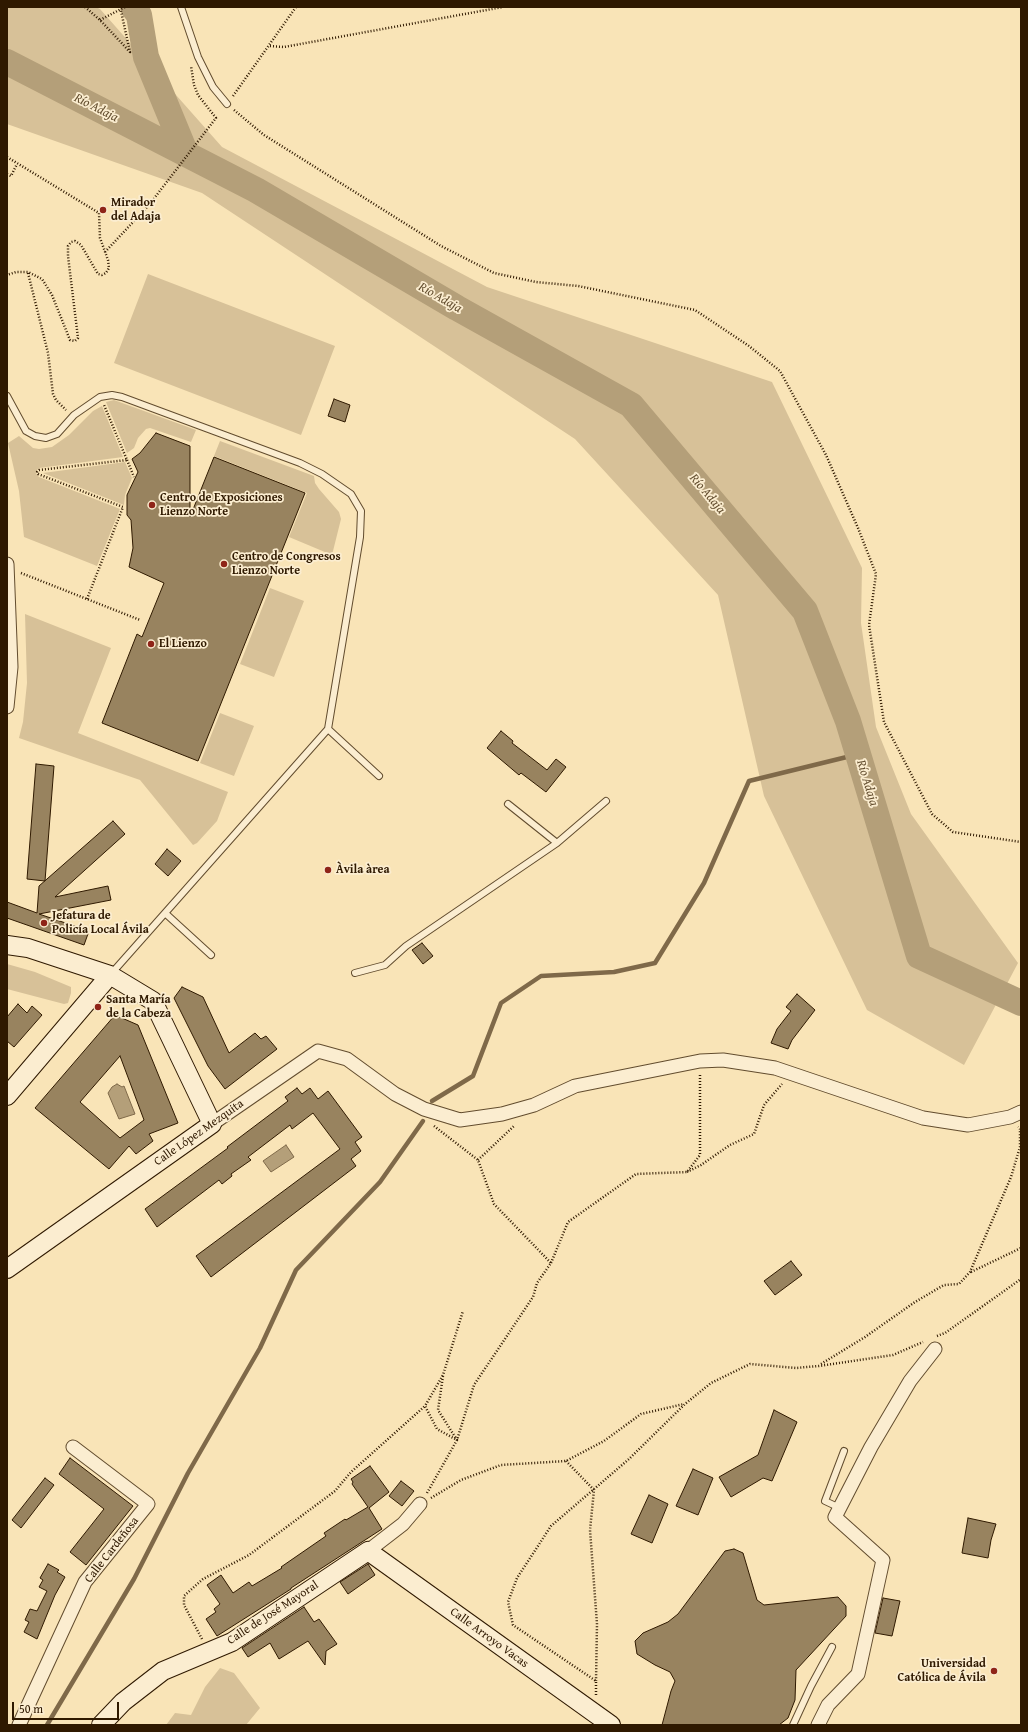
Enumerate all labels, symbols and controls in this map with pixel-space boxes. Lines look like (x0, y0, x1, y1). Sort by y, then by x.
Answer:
water label: Río Adaja (71, 90, 121, 126)
place label: Mirador del Adaja (111, 196, 161, 224)
marker: Mirador del Adaja (98, 205, 108, 215)
water label: Río Adaja (416, 279, 464, 317)
water label: Río Adaja (686, 471, 728, 517)
place label: Centro de Exposiciones Lienzo Norte (160, 491, 283, 519)
marker: Centro de Exposiciones Lienzo Norte (147, 500, 157, 510)
place label: Centro de Congresos Lienzo Norte (232, 550, 341, 578)
marker: Centro de Congresos Lienzo Norte (219, 559, 229, 569)
place label: El Lienzo (159, 637, 207, 651)
marker: El Lienzo (146, 639, 156, 649)
water label: Río Adaja (853, 758, 881, 808)
place label: Àvila àrea (336, 863, 390, 877)
marker: Àvila àrea (323, 865, 333, 875)
place label: Jefatura de Policía Local Ávila (52, 909, 149, 937)
marker: Jefatura de Policía Local Ávila (39, 918, 49, 928)
place label: Santa María de la Cabeza (106, 993, 171, 1021)
marker: Santa María de la Cabeza (93, 1002, 103, 1012)
street label: Calle López Mezquita (151, 1097, 247, 1169)
street label: Calle Cardeñosa (82, 1514, 142, 1586)
street label: Calle de José Mayoral (225, 1578, 321, 1648)
street label: Calle Arroyo Vacas (447, 1605, 531, 1671)
place label: Universidad Católica de Ávila (898, 1657, 986, 1685)
marker: Universidad Católica de Ávila (989, 1666, 999, 1676)
scale bar (14, 1694, 121, 1720)
text: 50 m (19, 1700, 43, 1717)

